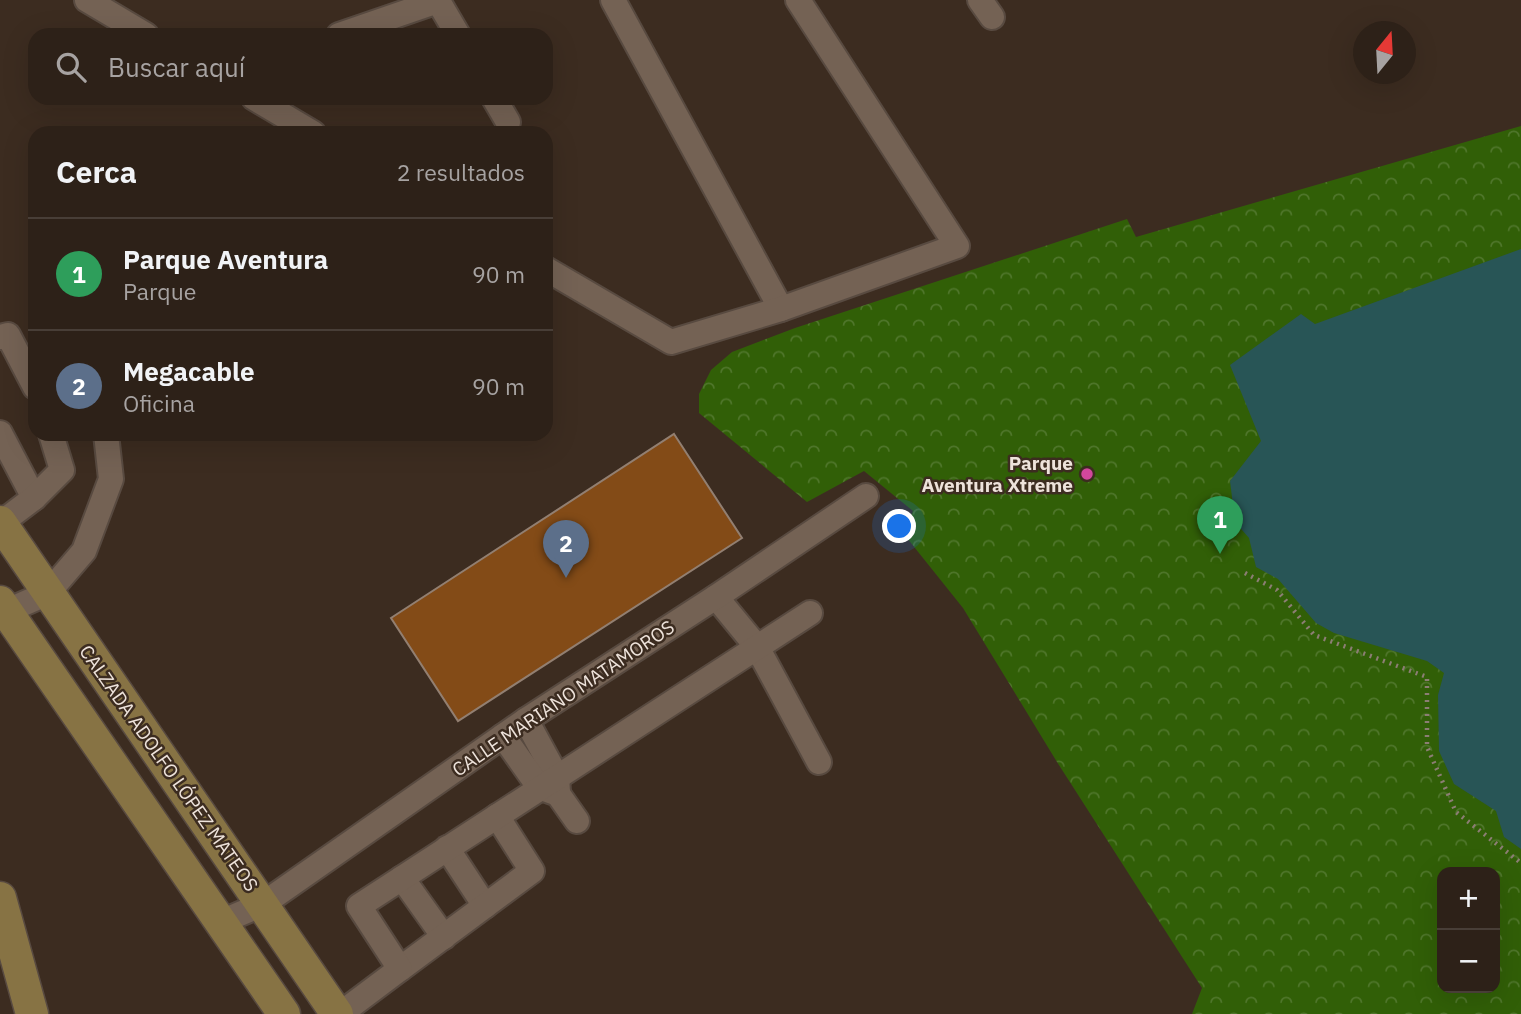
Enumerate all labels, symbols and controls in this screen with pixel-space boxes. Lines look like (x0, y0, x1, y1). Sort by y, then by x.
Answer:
north arrow (1353, 21, 1416, 84)
search box (28, 28, 553, 105)
icon: search (52, 48, 90, 86)
text: Buscar aquí (108, 50, 245, 84)
text: Cerca (56, 152, 137, 191)
text: 2 resultados (397, 157, 525, 187)
text: Parque Aventura (123, 242, 328, 276)
text: 1 (72, 259, 86, 289)
text: 90 m (472, 259, 525, 289)
text: Parque (123, 276, 196, 306)
text: Megacable (123, 354, 255, 388)
text: 2 (72, 371, 86, 401)
text: 90 m (472, 371, 525, 401)
text: Oficina (123, 388, 195, 418)
place label: Parque Aventura Xtreme (922, 451, 1073, 497)
marker: Parque Aventura Xtreme (1079, 466, 1095, 482)
pin: 1 (1197, 496, 1243, 554)
your location (882, 509, 916, 543)
pin: 2 (543, 520, 589, 578)
street label: CALLE MARIANO MATAMOROS (447, 615, 679, 781)
street label: CALZADA ADOLFO LÓPEZ MATEOS (74, 640, 264, 896)
map controls (1437, 867, 1500, 993)
button: + (1437, 867, 1500, 930)
button: − (1437, 930, 1500, 993)

